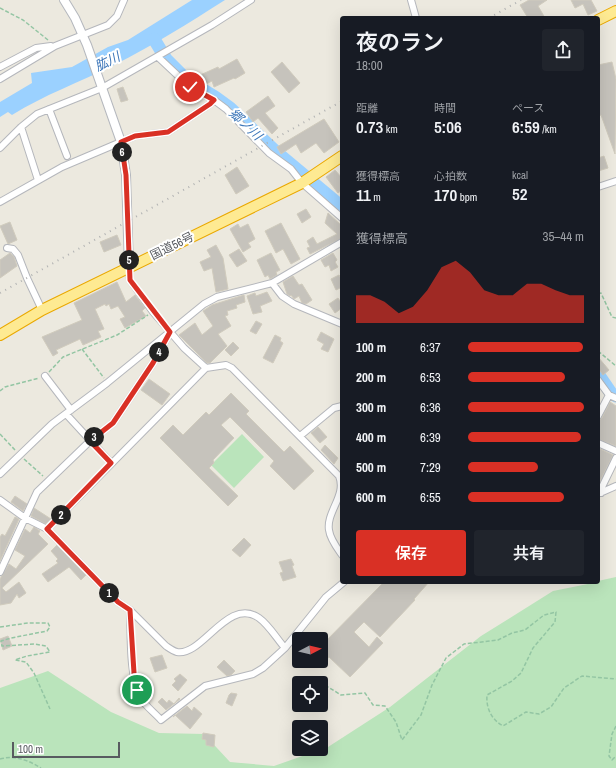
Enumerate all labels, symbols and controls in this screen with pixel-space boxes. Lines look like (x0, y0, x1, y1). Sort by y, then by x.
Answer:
text: 夜のラン (356, 27, 444, 57)
button: share (542, 29, 584, 71)
water label: 肱川 (92, 47, 124, 75)
text: 18:00 (356, 57, 383, 74)
pin (173, 70, 207, 104)
icon: check (179, 76, 201, 98)
text: 距離 (356, 101, 378, 115)
text: 時間 (434, 101, 456, 115)
text: ペース (512, 101, 544, 115)
water label: 郷ノ川 (226, 105, 267, 145)
text: 0.73 (356, 115, 383, 138)
text: 5:06 (434, 115, 462, 138)
text: 6:59 (512, 115, 540, 138)
text: km (383, 122, 398, 136)
text: /km (540, 122, 557, 136)
pin: 6 (112, 142, 132, 162)
text: 6 (119, 145, 125, 159)
text: kcal (512, 168, 528, 182)
text: 獲得標高 (356, 169, 400, 183)
text: 心拍数 (434, 169, 467, 183)
text: 52 (512, 182, 528, 205)
text: 11 (356, 183, 371, 206)
text: 170 (434, 183, 457, 206)
text: m (371, 190, 381, 204)
text: bpm (457, 190, 477, 204)
text: 35–44 m (543, 228, 584, 245)
street label: 国道56号 (147, 229, 197, 263)
text: 獲得標高 (356, 230, 408, 247)
pin: 5 (119, 250, 139, 270)
text: 5 (126, 253, 132, 267)
text: 100 m (356, 339, 386, 356)
text: 6:37 (420, 339, 441, 356)
pin: 4 (149, 342, 169, 362)
text: 4 (156, 345, 162, 359)
text: 200 m (356, 369, 386, 386)
text: 6:53 (420, 369, 441, 386)
text: 300 m (356, 399, 386, 416)
text: 6:36 (420, 399, 441, 416)
pin: 3 (84, 427, 104, 447)
text: 400 m (356, 429, 386, 446)
text: 6:39 (420, 429, 441, 446)
text: 3 (91, 430, 97, 444)
text: 500 m (356, 459, 386, 476)
text: 7:29 (420, 459, 441, 476)
text: 600 m (356, 489, 386, 506)
text: 6:55 (420, 489, 441, 506)
pin: 2 (51, 505, 71, 525)
text: 2 (58, 508, 64, 522)
button: 保存 (356, 530, 466, 576)
button: 共有 (474, 530, 584, 576)
pin: 1 (99, 583, 119, 603)
text: 1 (106, 586, 112, 600)
north arrow (292, 632, 328, 668)
map controls (292, 632, 328, 756)
pin (120, 673, 154, 707)
button: locate (292, 676, 328, 712)
icon: arrive (126, 679, 148, 701)
button: layers (292, 720, 328, 756)
scale bar (12, 740, 120, 759)
text: 100 m (18, 742, 43, 756)

